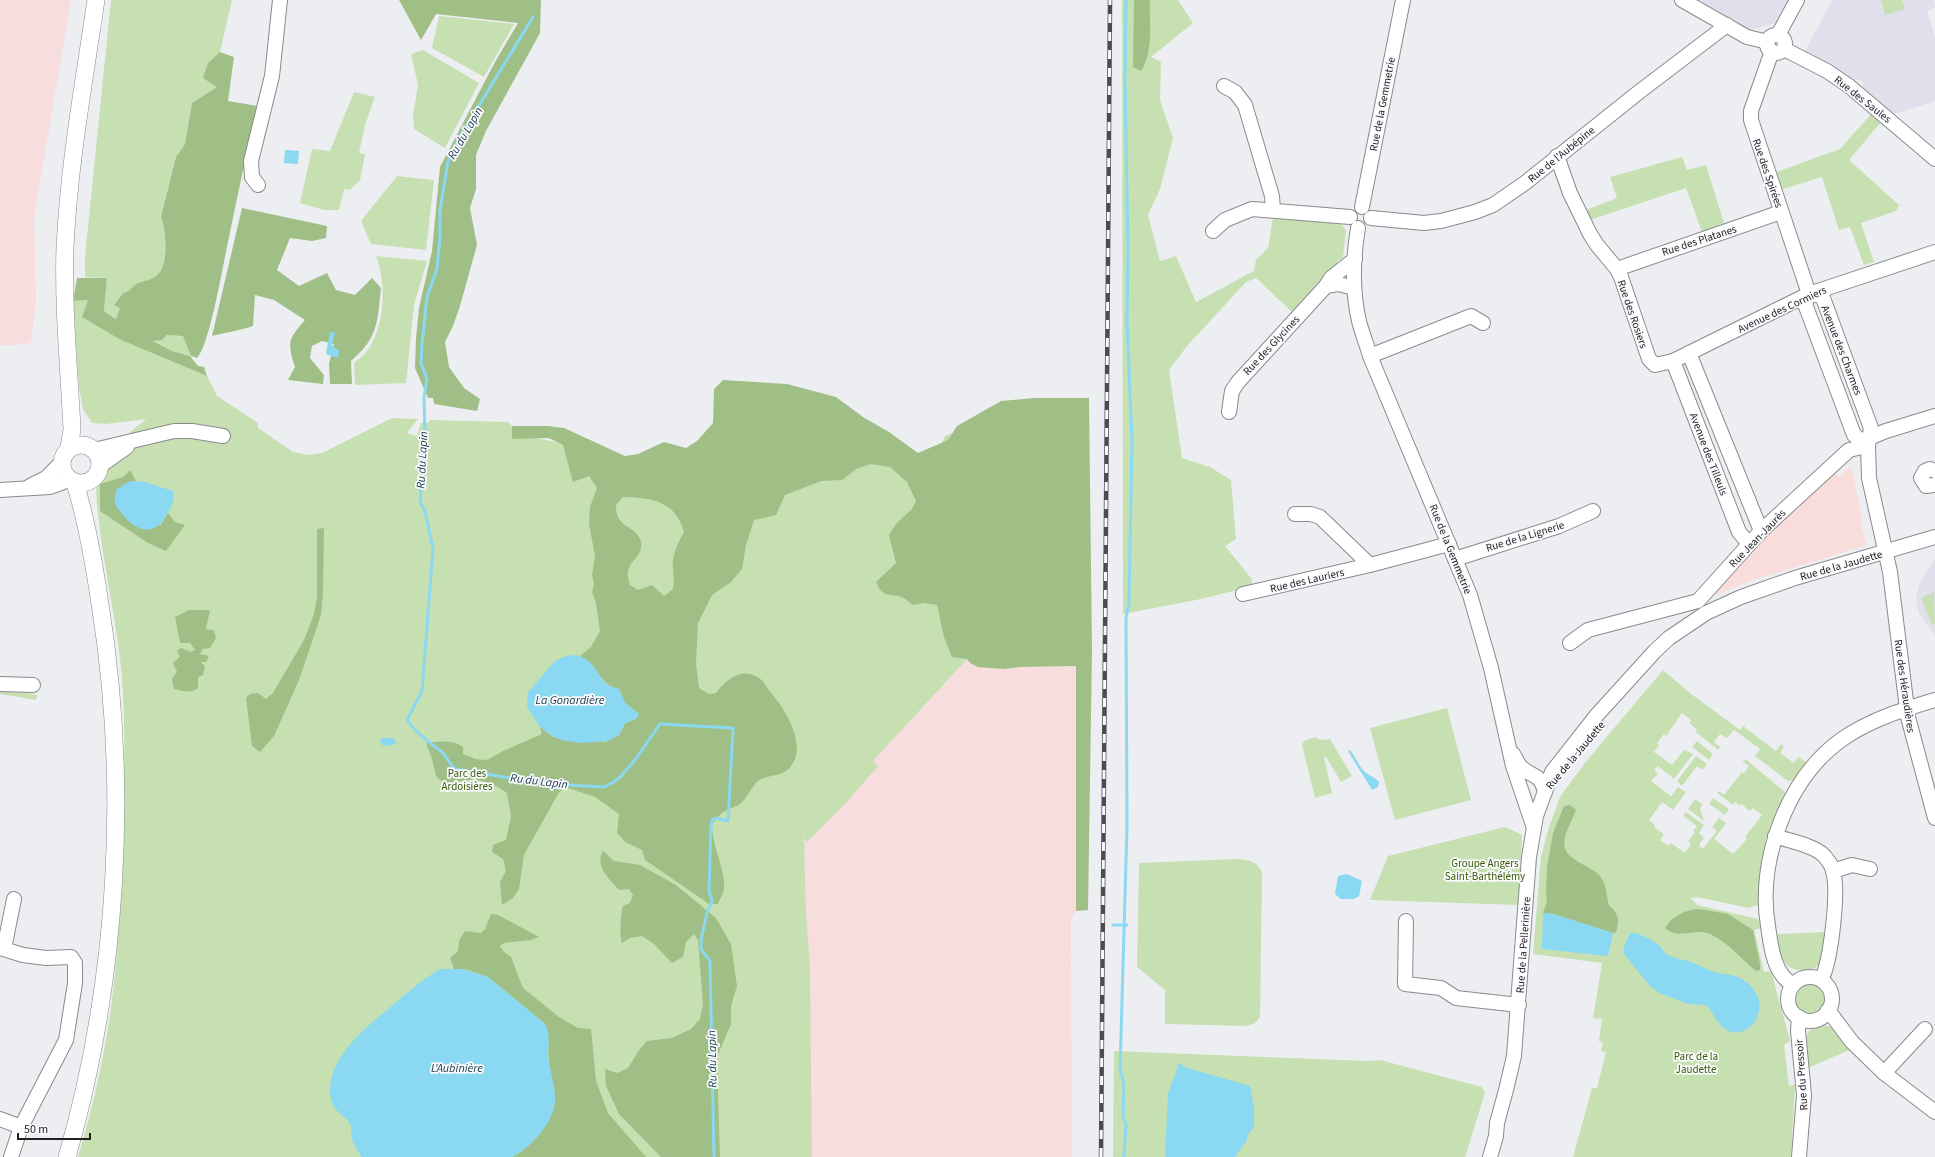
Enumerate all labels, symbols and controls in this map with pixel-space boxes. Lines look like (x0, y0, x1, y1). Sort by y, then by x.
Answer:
street label: Rue de la Gemmetrie (1366, 55, 1399, 153)
street label: Rue des Saules (1831, 72, 1895, 127)
water label: Ru du Lapin (444, 104, 487, 163)
street label: Rue de l’Aubépine (1525, 122, 1598, 186)
street label: Rue des Spirées (1749, 137, 1786, 210)
street label: Rue des Platanes (1660, 221, 1739, 260)
street label: Rue des Rosiers (1614, 278, 1651, 351)
street label: Avenue des Cormiers (1735, 282, 1829, 337)
street label: Avenue des Charmes (1817, 303, 1866, 398)
street label: Rue des Glycines (1240, 312, 1303, 379)
street label: Avenue des Tilleuls (1686, 411, 1731, 498)
water label: Ru du Lapin (412, 431, 433, 489)
street label: Rue de la Gemmetrie (1426, 502, 1476, 597)
street label: Rue Jean-Jaurès (1726, 506, 1789, 571)
street label: Rue de la Lignerie (1484, 517, 1567, 556)
street label: Rue de la Jaudette (1798, 546, 1885, 584)
street label: Rue des Lauriers (1269, 565, 1346, 596)
street label: Rue des Héraudières (1891, 638, 1919, 734)
water label: La Gonardière (536, 692, 605, 709)
street label: Rue de la Jaudette (1542, 718, 1609, 793)
park label: Parc des Ardoisières (442, 766, 493, 794)
water label: Ru du Lapin (509, 770, 569, 793)
park label: Groupe Angers Saint-Barthélémy (1445, 856, 1525, 884)
street label: Rue de la Pellerinière (1513, 896, 1534, 994)
water label: Ru du Lapin (703, 1030, 722, 1088)
street label: Rue du Pressoir (1792, 1039, 1811, 1111)
park label: Parc de la Jaudette (1674, 1049, 1718, 1077)
water label: L'Aubinière (431, 1060, 483, 1077)
scale bar (18, 1115, 90, 1141)
text: 50 m (24, 1121, 48, 1138)

